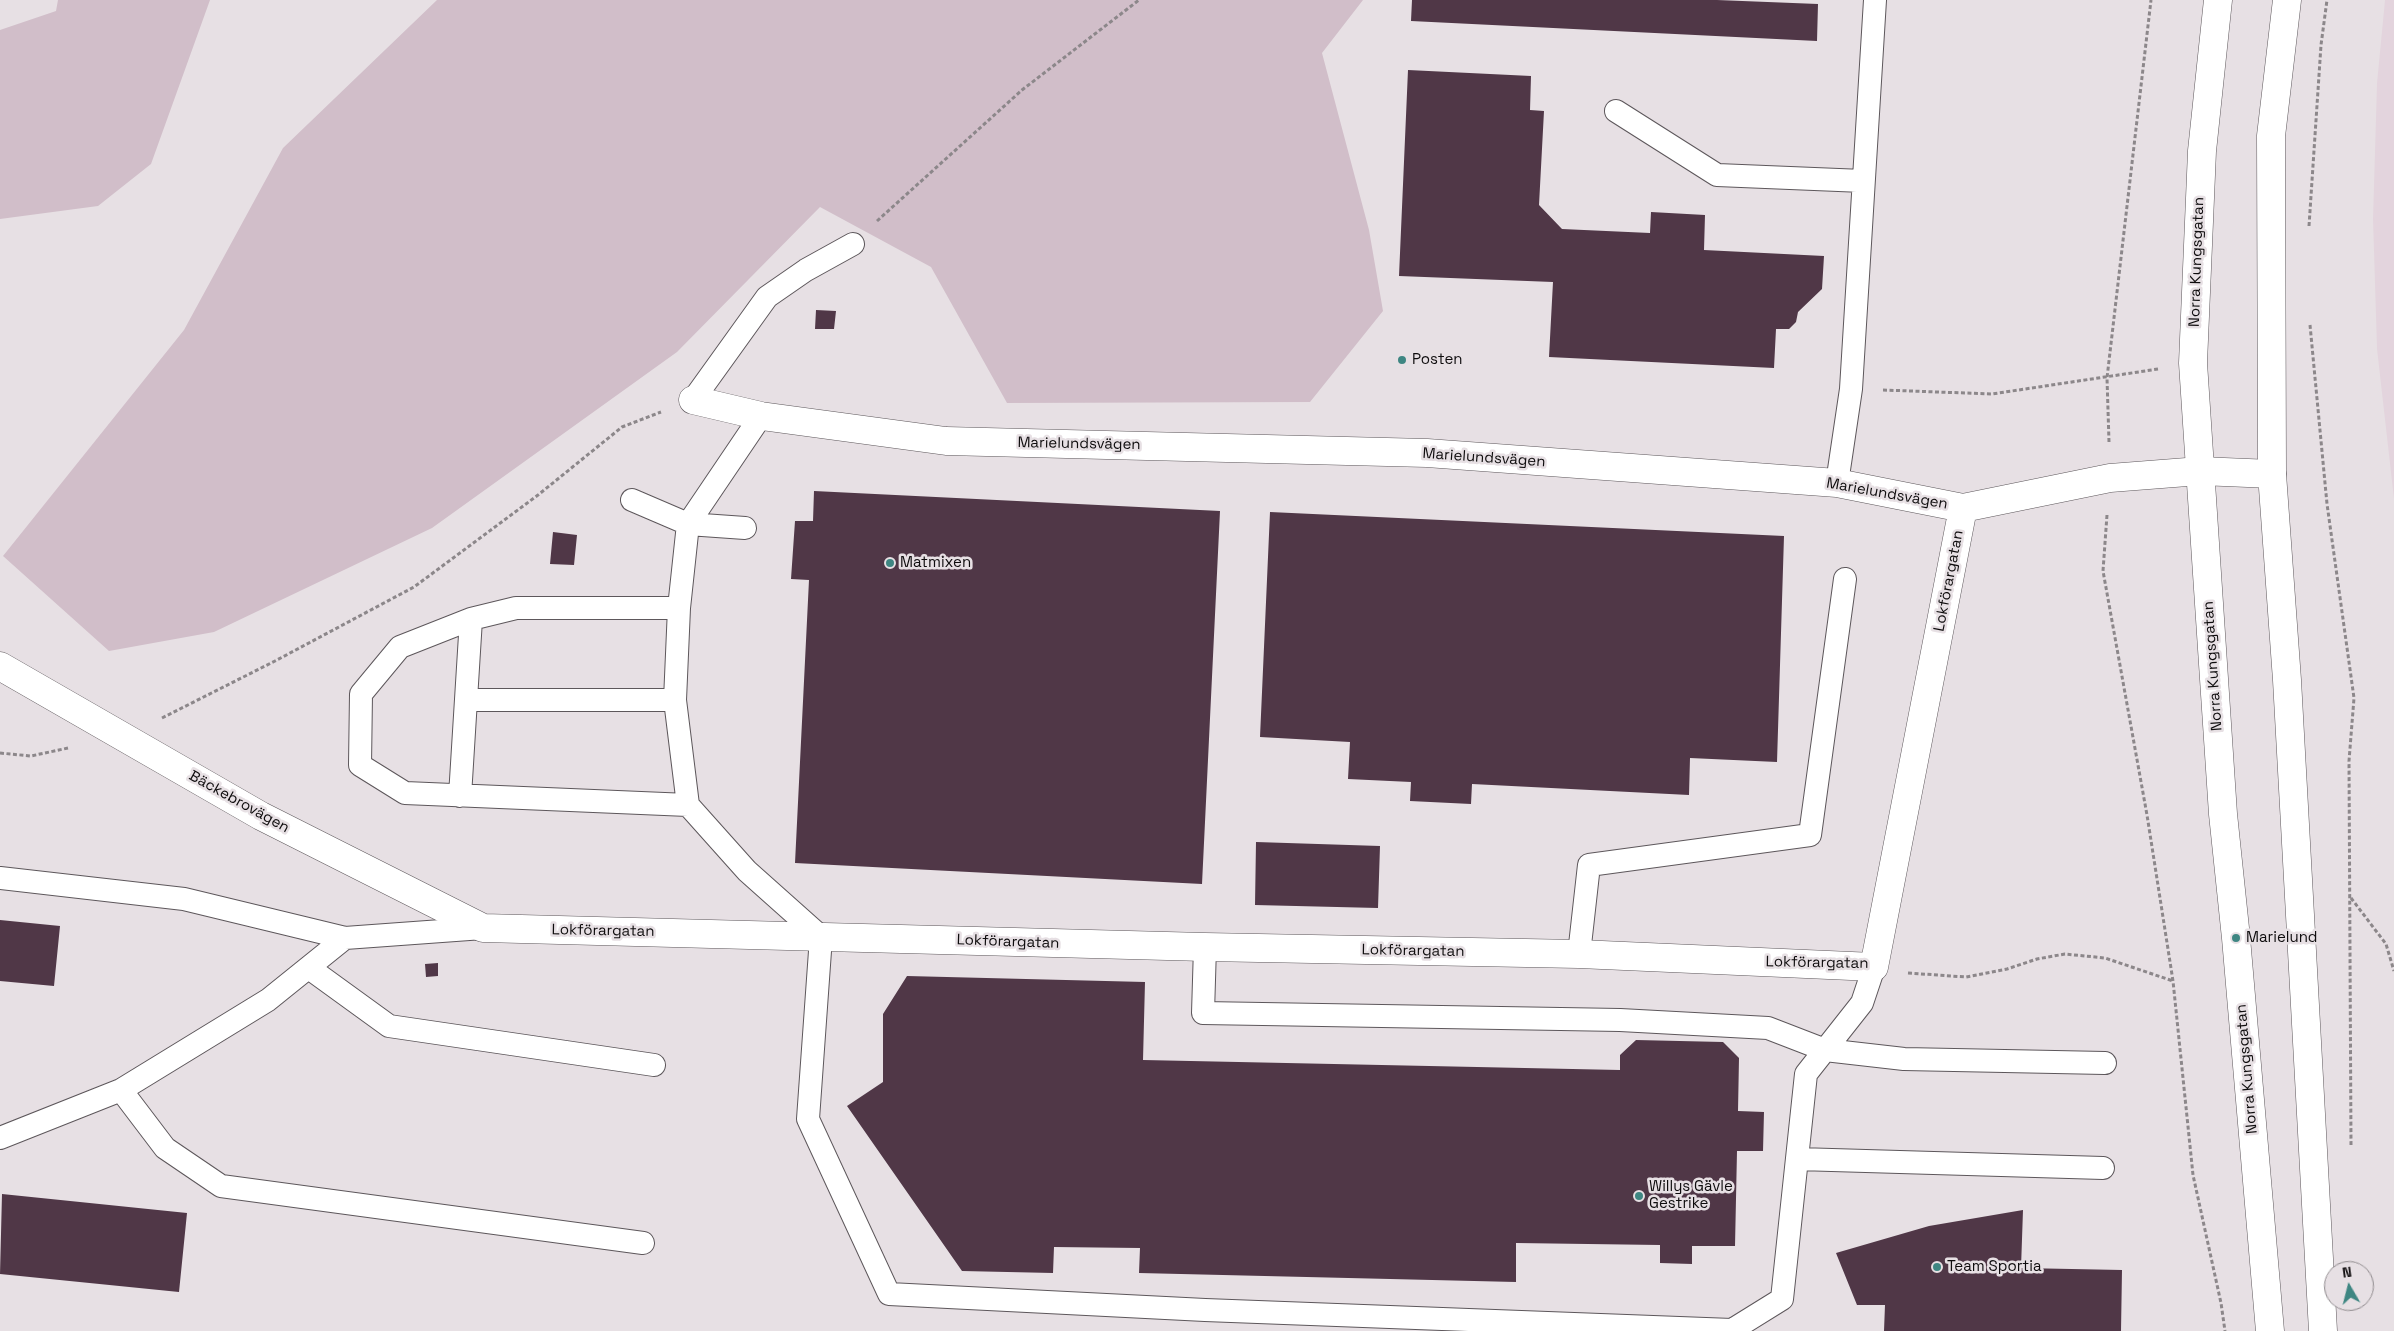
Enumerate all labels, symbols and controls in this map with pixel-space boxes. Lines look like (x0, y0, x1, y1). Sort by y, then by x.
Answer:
street label: Norra Kungsgatan (2186, 197, 2208, 327)
place label: Posten (1412, 351, 1462, 369)
marker: Posten (1396, 354, 1408, 366)
street label: Marielundsvägen (1017, 434, 1141, 454)
street label: Marielundsvägen (1422, 445, 1546, 471)
street label: Marielundsvägen (1825, 474, 1949, 514)
street label: Lokförargatan (1930, 529, 1968, 633)
place label: Matmixen (900, 554, 971, 572)
marker: Matmixen (884, 557, 896, 569)
street label: Norra Kungsgatan (2199, 600, 2227, 732)
street label: Bäckebrovägen (186, 767, 292, 837)
street label: Lokförargatan (551, 921, 655, 941)
place label: Marielund (2246, 929, 2318, 947)
street label: Lokförargatan (956, 931, 1060, 953)
marker: Marielund (2230, 932, 2242, 944)
street label: Lokförargatan (1361, 941, 1465, 961)
street label: Lokförargatan (1765, 953, 1869, 973)
street label: Norra Kungsgatan (2232, 1003, 2262, 1135)
place label: Willys Gävle Gestrike (1649, 1178, 1733, 1213)
marker: Willys Gävle Gestrike (1633, 1190, 1645, 1202)
place label: Team Sportia (1947, 1258, 2042, 1276)
marker: Team Sportia (1931, 1261, 1943, 1273)
north arrow (2324, 1261, 2374, 1311)
text: N (2341, 1263, 2353, 1282)

